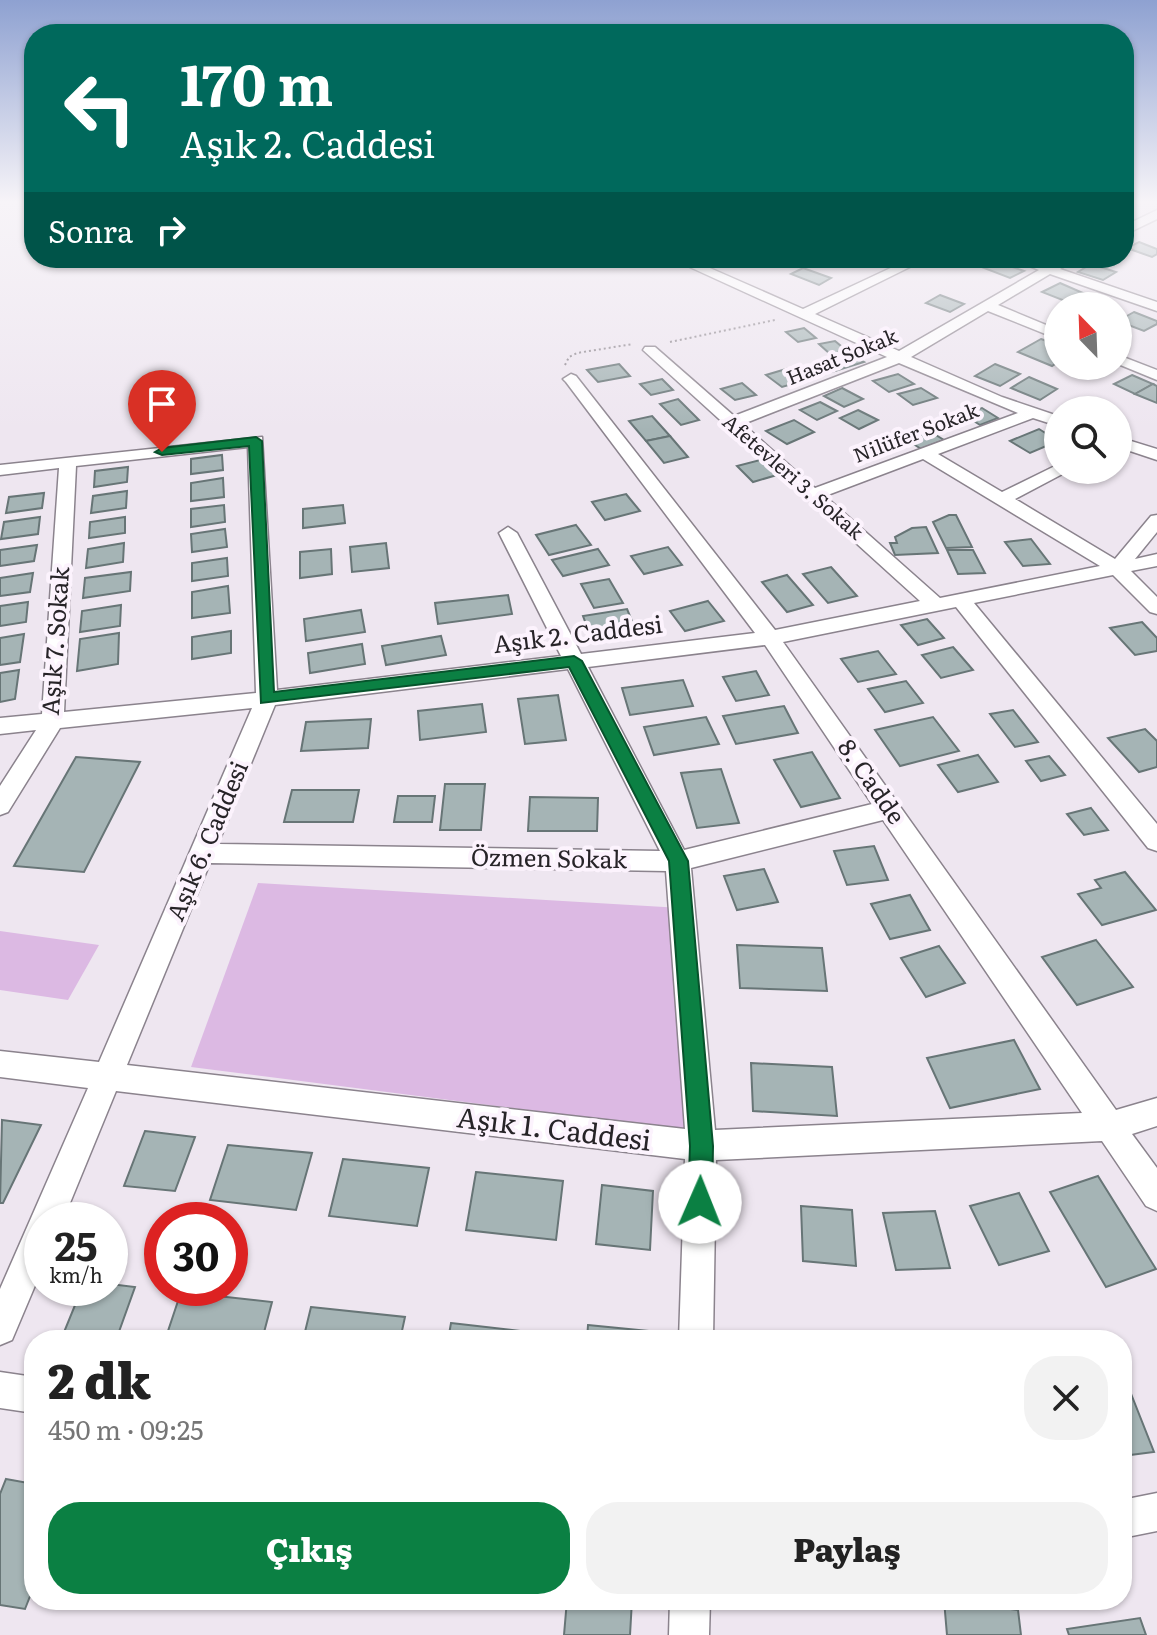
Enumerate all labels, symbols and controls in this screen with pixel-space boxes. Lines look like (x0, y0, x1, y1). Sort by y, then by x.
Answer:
text: 170 m (180, 40, 333, 123)
icon: left (48, 56, 152, 160)
text: Aşık 2. Caddesi (180, 116, 435, 169)
text: Sonra (48, 208, 133, 252)
icon: right (149, 208, 193, 252)
north arrow (1044, 292, 1132, 380)
map controls (1044, 292, 1132, 484)
street label: Hasat Sokak (781, 319, 902, 391)
pin (128, 370, 196, 452)
icon: arrive (140, 382, 184, 426)
street label: Nilüfer Sokak (848, 393, 983, 469)
button: search (1044, 396, 1132, 484)
street label: Afetevleri 3. Sokak (717, 406, 872, 546)
street label: Aşık 7. Sokak (31, 565, 76, 716)
street label: Aşık 2. Caddesi (491, 605, 664, 660)
street label: 8. Cadde (831, 731, 915, 830)
street label: Aşık 6. Caddesi (156, 755, 255, 925)
street label: Özmen Sokak (471, 838, 628, 875)
street label: Aşık 1. Caddesi (455, 1094, 654, 1160)
position arrow (658, 1160, 742, 1244)
speed limit sign: 30 (144, 1202, 248, 1306)
text: 25 (54, 1214, 98, 1273)
text: km/h (49, 1259, 103, 1289)
text: 2 dk (48, 1343, 151, 1414)
button: close (1024, 1356, 1108, 1440)
text: 450 m · 09:25 (48, 1409, 203, 1448)
button: Çıkış (48, 1502, 570, 1594)
button: Paylaş (586, 1502, 1108, 1594)

